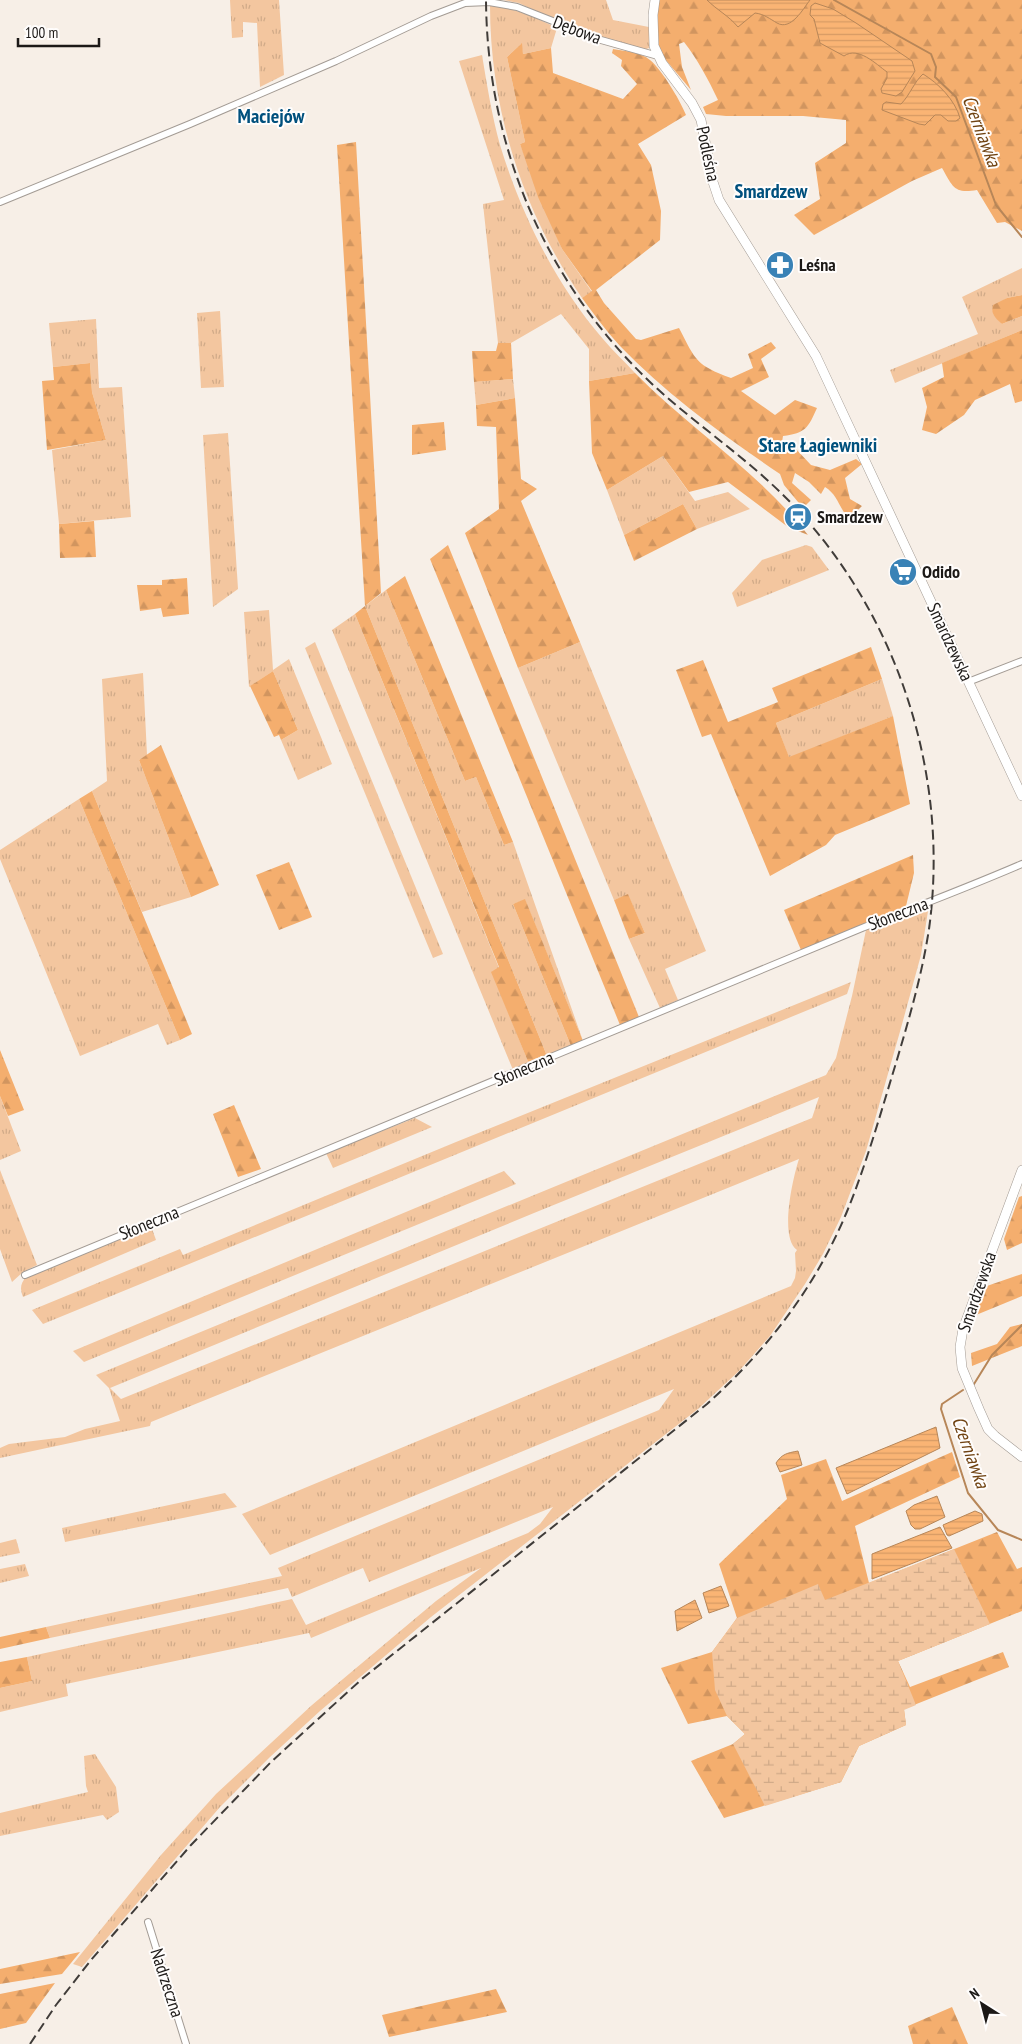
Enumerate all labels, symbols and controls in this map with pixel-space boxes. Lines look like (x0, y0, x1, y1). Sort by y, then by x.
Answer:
street label: Dębowa (550, 10, 605, 49)
scale bar (18, 15, 99, 47)
text: 100 m (25, 23, 58, 42)
water label: Czerniawka (957, 92, 1007, 171)
district label: Maciejów (238, 103, 305, 129)
street label: Podleśna (691, 124, 726, 184)
district label: Smardzew (734, 178, 809, 204)
pharmacy icon: Leśna (765, 250, 795, 280)
place label: Leśna (799, 253, 836, 276)
district label: Stare Łagiewniki (759, 432, 877, 458)
station icon: Smardzew (783, 502, 813, 532)
place label: Smardzew (817, 505, 883, 528)
supermarket icon: Odido (888, 557, 918, 587)
place label: Odido (922, 560, 960, 583)
street label: Smardzewska (922, 599, 979, 685)
street label: Słoneczna (864, 892, 931, 935)
street label: Słoneczna (490, 1046, 557, 1091)
street label: Słoneczna (115, 1200, 182, 1245)
street label: Smardzewska (952, 1248, 1001, 1335)
water label: Czerniawka (947, 1413, 995, 1492)
street label: Nadrzeczna (146, 1946, 189, 2020)
north arrow (957, 1979, 1007, 2029)
text: N (966, 1984, 983, 2003)

